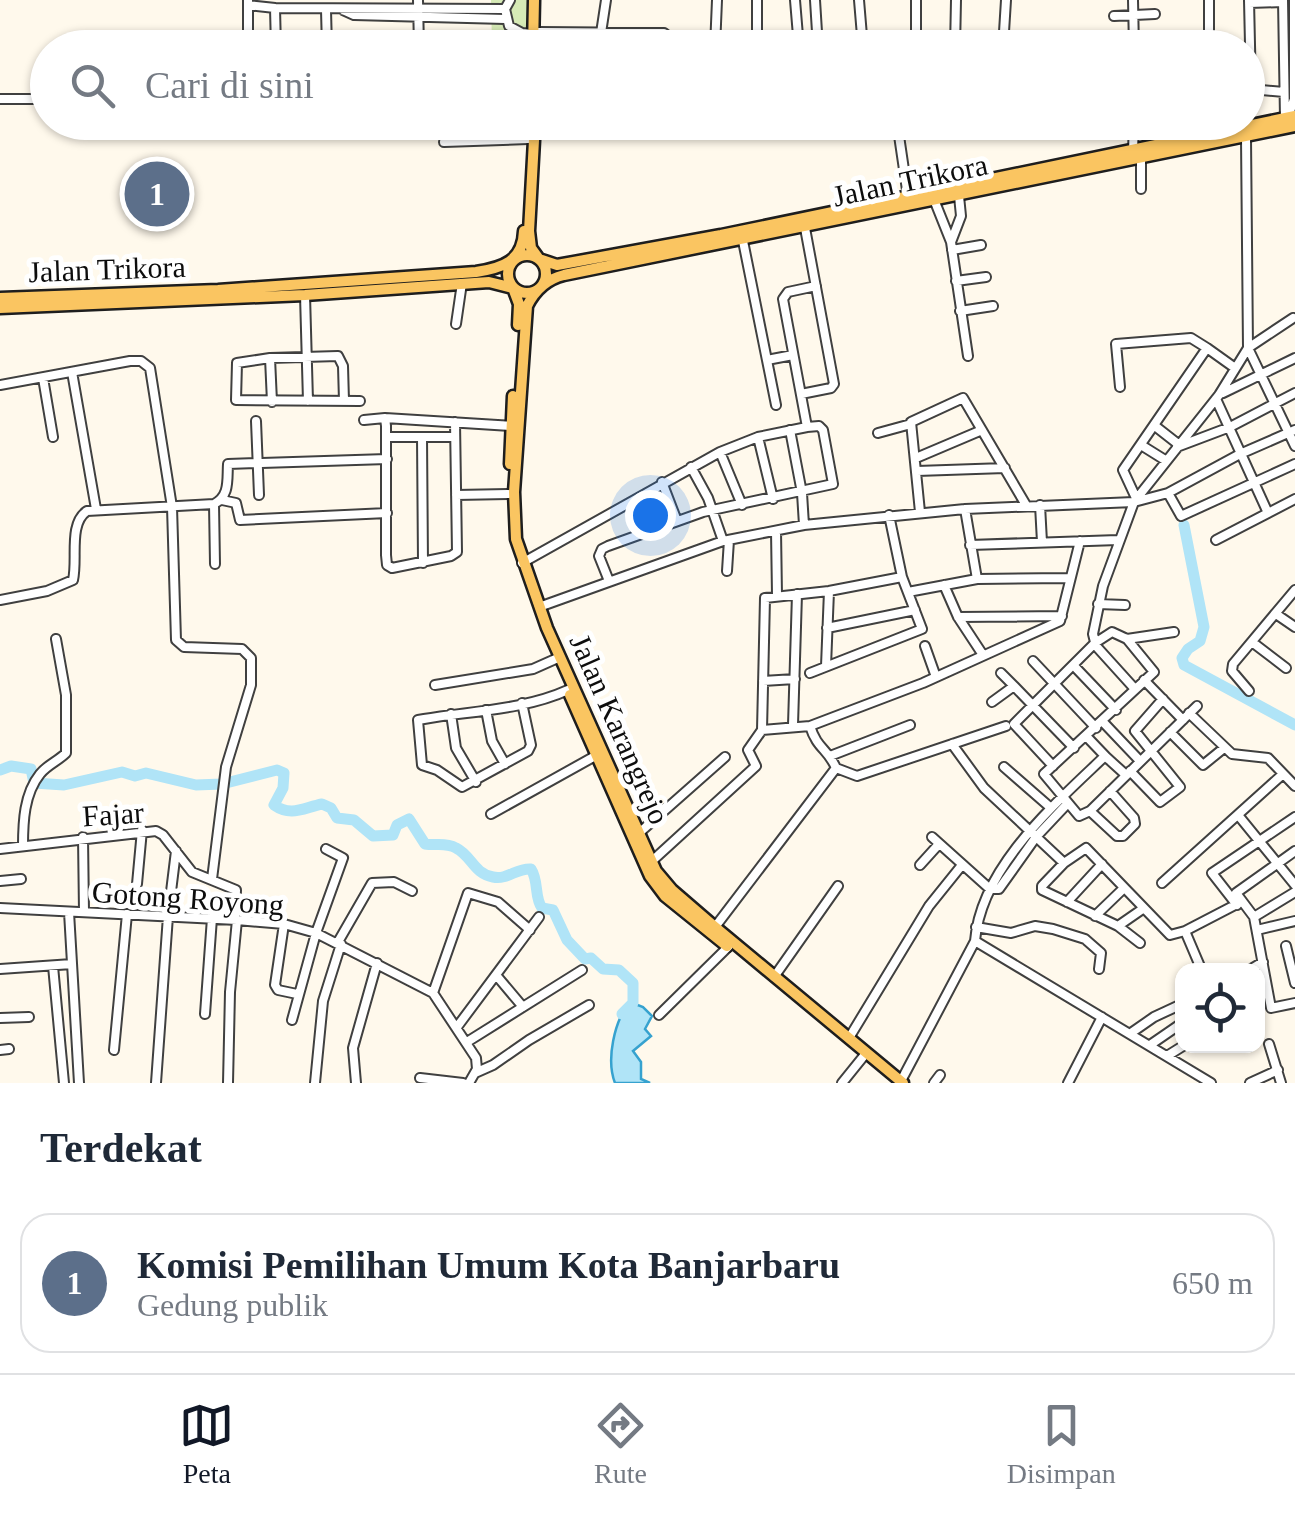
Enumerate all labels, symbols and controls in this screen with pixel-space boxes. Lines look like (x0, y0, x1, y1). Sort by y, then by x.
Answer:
search box (30, 30, 1265, 140)
icon: search (65, 58, 120, 113)
text: Cari di sini (145, 64, 314, 106)
street label: Jalan Trikora (830, 147, 990, 213)
pin: 1 (124, 156, 190, 232)
street label: Jalan Trikora (28, 250, 186, 288)
your location (625, 490, 676, 541)
street label: Jalan Karangrejo (563, 629, 677, 829)
street label: Fajar (81, 795, 145, 833)
street label: Gotong Royong (91, 875, 285, 921)
map controls (1175, 963, 1265, 1053)
button: locate (1175, 963, 1265, 1053)
text: Terdekat (40, 1125, 202, 1171)
text: Komisi Pemilihan Umum Kota Banjarbaru (137, 1244, 840, 1286)
text: 1 (67, 1265, 83, 1301)
text: 650 m (1172, 1265, 1253, 1301)
text: Gedung publik (137, 1287, 328, 1323)
tab: Peta (179, 1398, 234, 1490)
tab: Rute (593, 1398, 648, 1490)
tab: Disimpan (1007, 1398, 1116, 1490)

